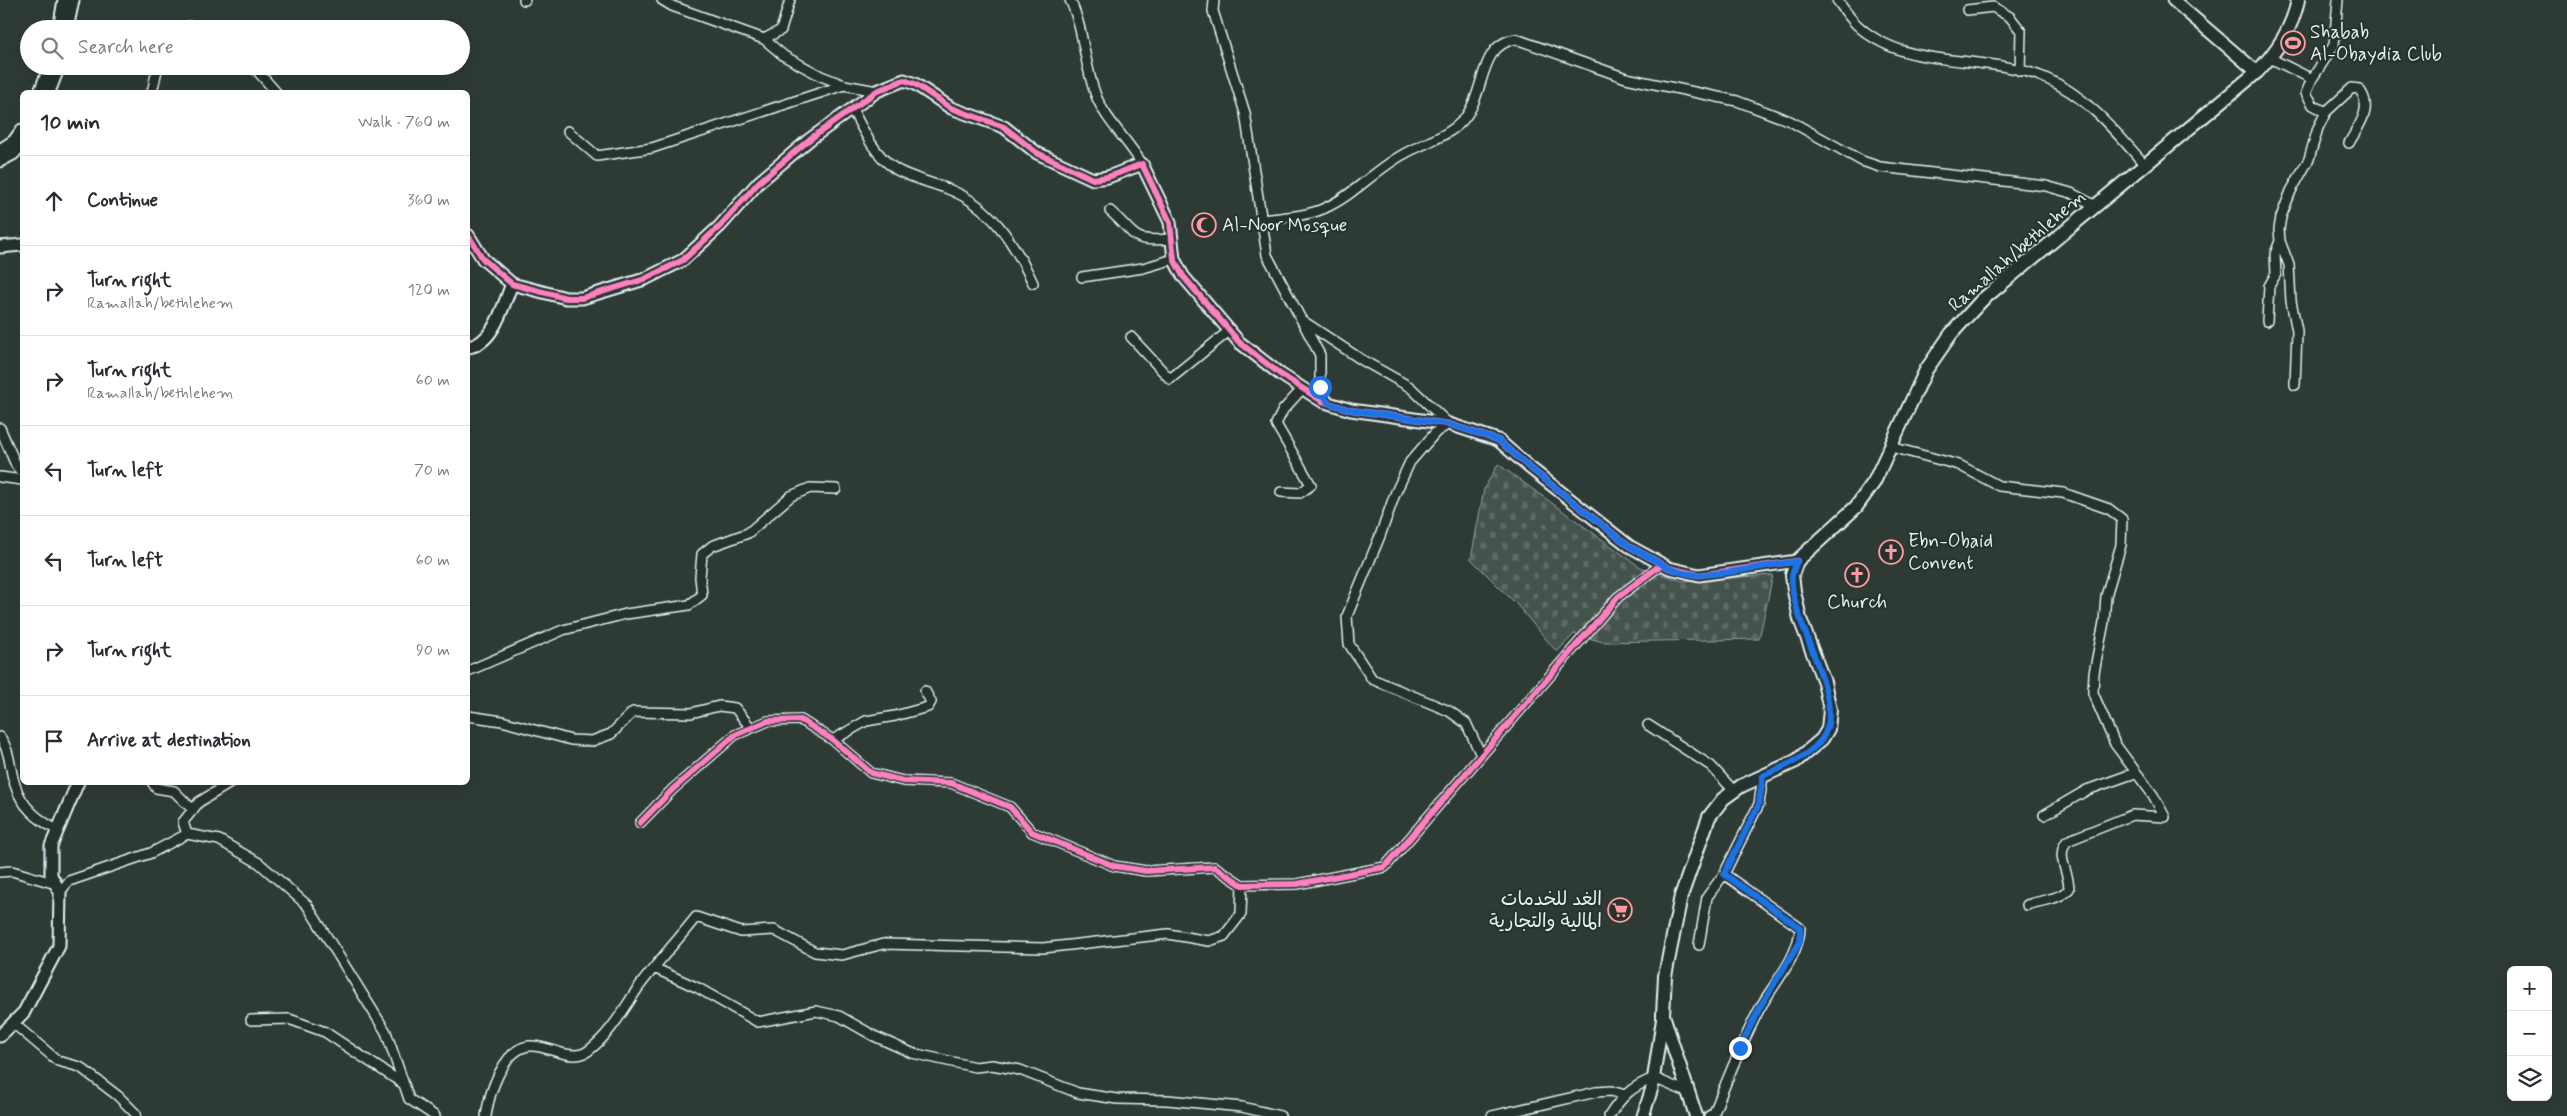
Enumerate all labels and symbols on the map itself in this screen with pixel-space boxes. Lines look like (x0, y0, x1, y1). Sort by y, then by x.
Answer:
place label: Shabab Al-Obaydia Club (2310, 20, 2442, 67)
sports icon: Shabab Al-Obaydia Club (2280, 30, 2306, 56)
street label: Ramallah/bethlehem (1943, 185, 2091, 317)
mosque icon: Al-Noor Mosque (1191, 212, 1217, 238)
place label: Al-Noor Mosque (1222, 213, 1347, 238)
route start (1309, 376, 1332, 399)
place label: Ebn-Obaid Convent (1908, 529, 1993, 576)
church icon: Ebn-Obaid Convent (1878, 539, 1904, 565)
church icon: Church (1844, 562, 1870, 588)
place label: Church (1827, 590, 1887, 615)
place label: الغد للخدمات المالية والتجارية (1489, 887, 1602, 934)
supermarket icon: الغد للخدمات المالية والتجارية (1607, 897, 1633, 923)
route end (1729, 1037, 1752, 1060)

